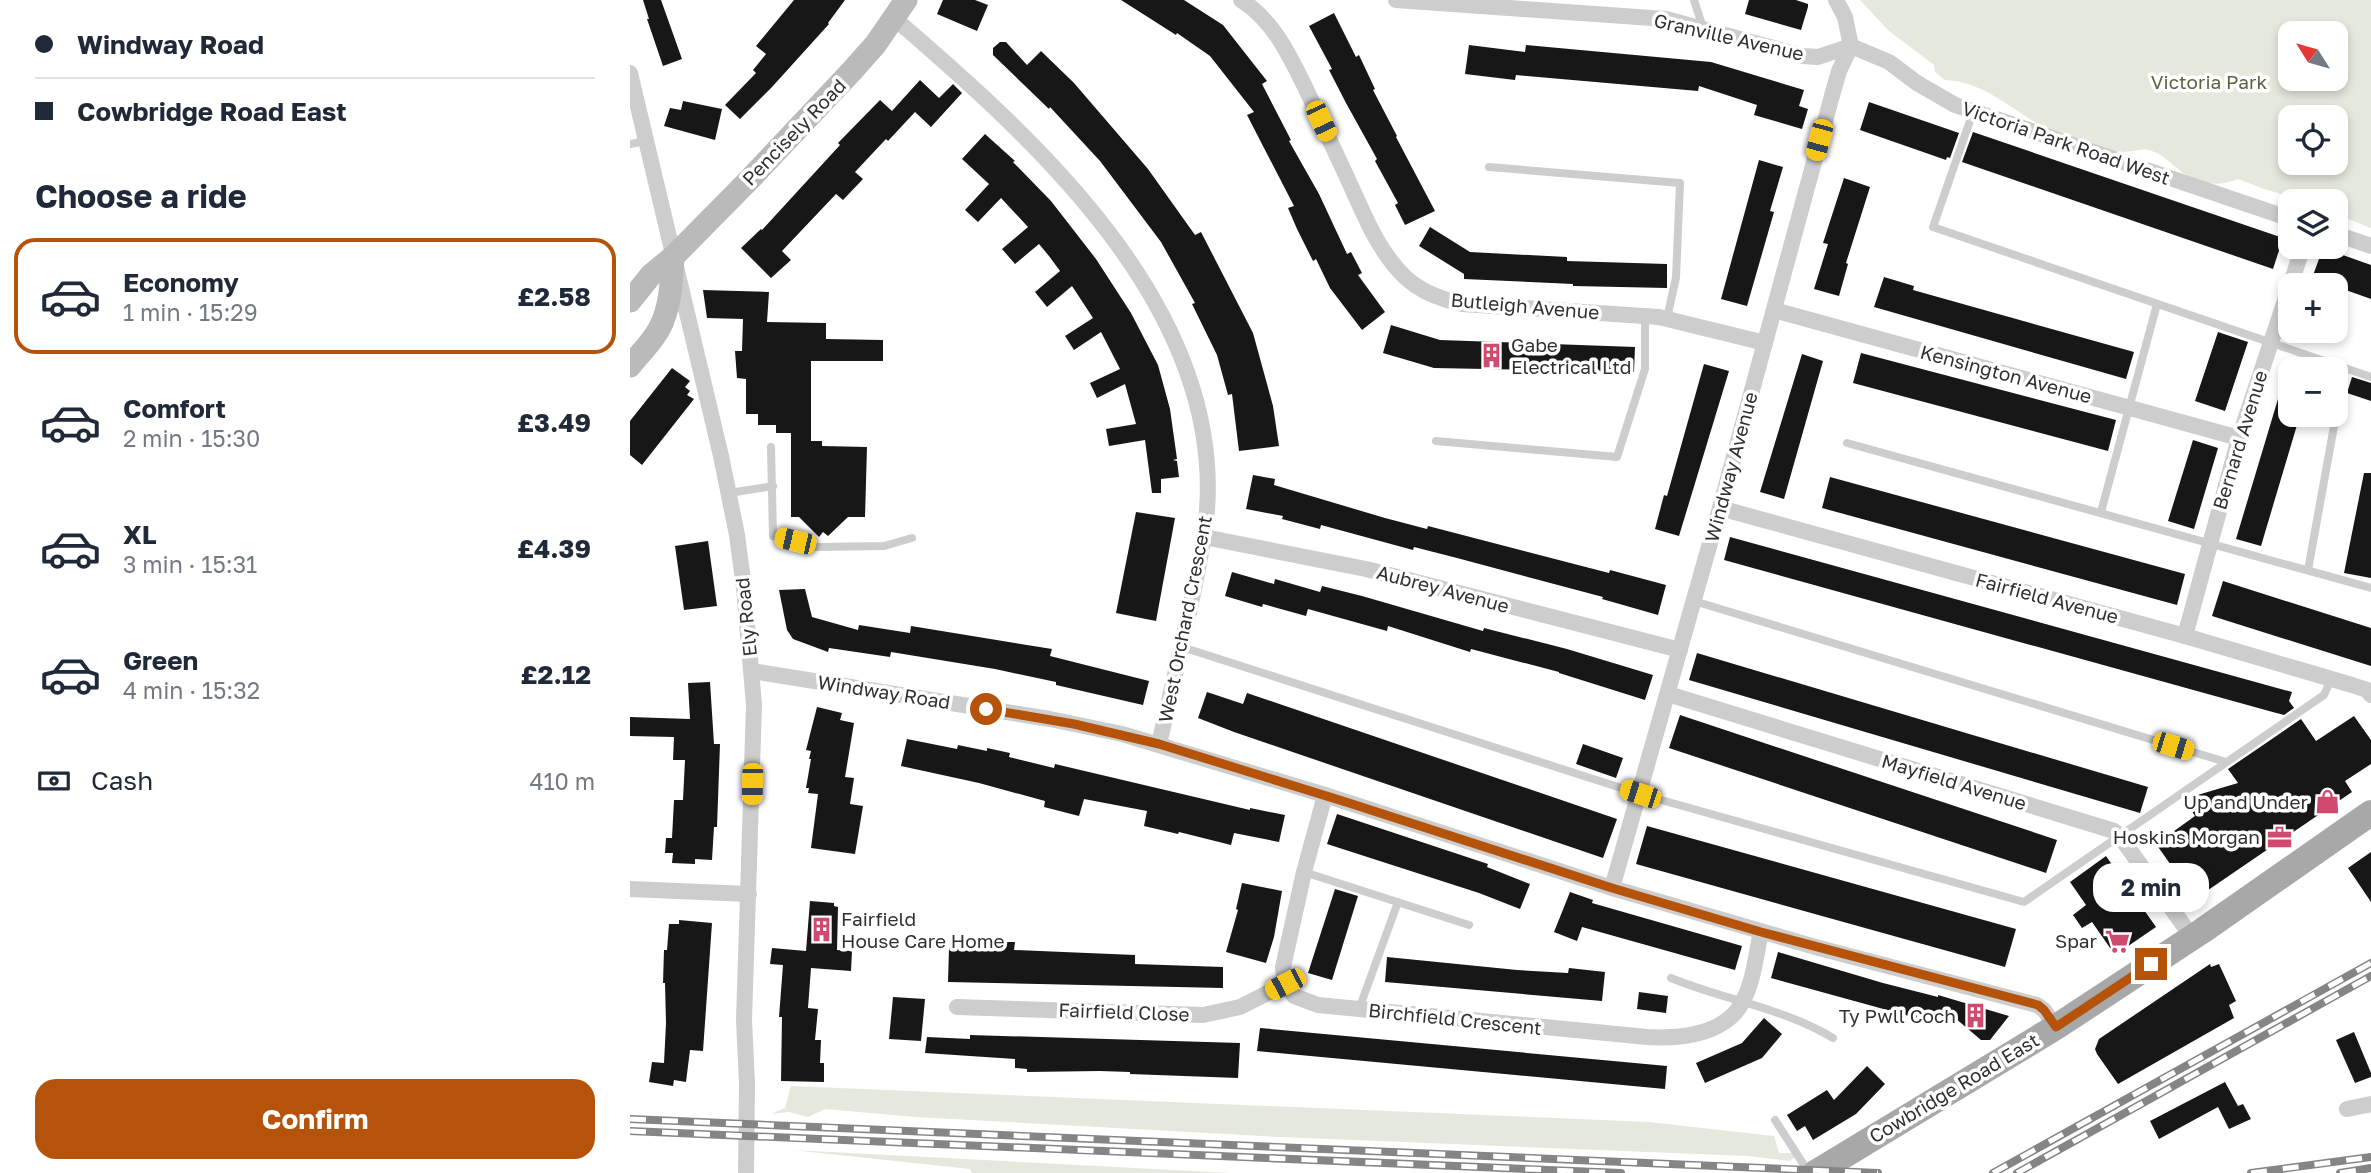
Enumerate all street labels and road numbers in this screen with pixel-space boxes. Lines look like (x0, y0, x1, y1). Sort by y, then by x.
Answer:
street label: Granville Avenue (1652, 8, 1806, 65)
street label: Pencisely Road (737, 74, 850, 190)
street label: Victoria Park Road West (1959, 96, 2173, 189)
street label: Butleigh Avenue (1450, 288, 1600, 323)
street label: Kensington Avenue (1918, 340, 2094, 407)
street label: Bernard Avenue (2207, 367, 2272, 512)
street label: Windway Avenue (1699, 389, 1762, 544)
street label: West Orchard Crescent (1153, 513, 1216, 724)
street label: Aubrey Avenue (1375, 560, 1512, 617)
street label: Fairfield Avenue (1973, 567, 2121, 628)
street label: Ely Road (730, 576, 761, 658)
street label: Windway Road (816, 670, 952, 713)
street label: Mayfield Avenue (1879, 749, 2029, 814)
street label: Fairfield Close (1058, 998, 1190, 1025)
street label: Birchfield Crescent (1367, 998, 1543, 1039)
street label: Cowbridge Road East (1865, 1028, 2043, 1147)

